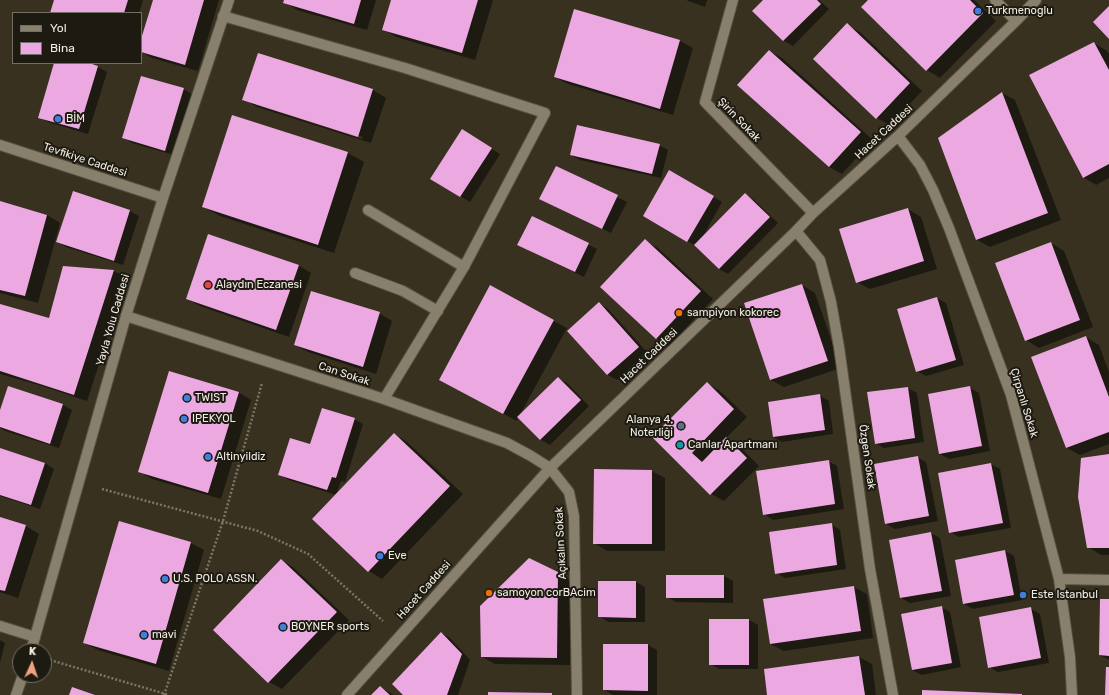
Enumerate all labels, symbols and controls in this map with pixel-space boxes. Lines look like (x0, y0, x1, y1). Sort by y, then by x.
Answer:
place label: Turkmenoglu (986, 4, 1053, 18)
marker: Turkmenoglu (973, 6, 983, 16)
legend (12, 12, 142, 64)
text: Yol (50, 21, 67, 35)
text: Bina (50, 41, 75, 55)
street label: Şirin Sokak (715, 95, 763, 145)
street label: Hacet Caddesi (852, 102, 916, 162)
place label: BİM (66, 112, 85, 126)
marker: BİM (53, 114, 63, 124)
street label: Tevfikiye Caddesi (41, 140, 129, 180)
street label: Yayla Yolu Caddesi (94, 273, 132, 367)
place label: Alaydın Eczanesi (216, 278, 302, 292)
marker: Alaydın Eczanesi (203, 280, 213, 290)
place label: sampiyon kokorec (687, 306, 779, 320)
marker: sampiyon kokorec (674, 308, 684, 318)
street label: Hacet Caddesi (618, 326, 680, 386)
street label: Can Sokak (317, 359, 371, 389)
street label: Çirpanlı Sokak (1007, 367, 1041, 439)
place label: TWIST (195, 391, 226, 405)
marker: TWIST (182, 393, 192, 403)
place label: IPEKYOL (192, 412, 236, 426)
place label: Alanya 4. Noterliği (626, 413, 673, 439)
marker: IPEKYOL (179, 414, 189, 424)
marker: Alanya 4. Noterliği (676, 421, 686, 431)
street label: Özgen Sokak (856, 424, 878, 490)
place label: Canlar Apartmanı (688, 438, 777, 452)
marker: Canlar Apartmanı (675, 440, 685, 450)
place label: Altinyildiz (216, 450, 266, 464)
marker: Altinyildiz (203, 452, 213, 462)
street label: Açıkalın Sokak (553, 506, 569, 580)
place label: Eve (388, 549, 407, 563)
marker: Eve (375, 551, 385, 561)
street label: Hacet Caddesi (394, 558, 454, 622)
place label: U.S. POLO ASSN. (173, 572, 258, 586)
marker: U.S. POLO ASSN. (160, 574, 170, 584)
place label: samoyon corBAcim (497, 586, 596, 600)
marker: samoyon corBAcim (484, 588, 494, 598)
place label: Este Istanbul (1031, 588, 1098, 602)
marker: Este Istanbul (1018, 590, 1028, 600)
place label: BOYNER sports (291, 620, 369, 634)
marker: BOYNER sports (278, 622, 288, 632)
place label: mavi (152, 628, 176, 642)
marker: mavi (139, 630, 149, 640)
north arrow (12, 643, 52, 683)
text: K (29, 645, 37, 658)

